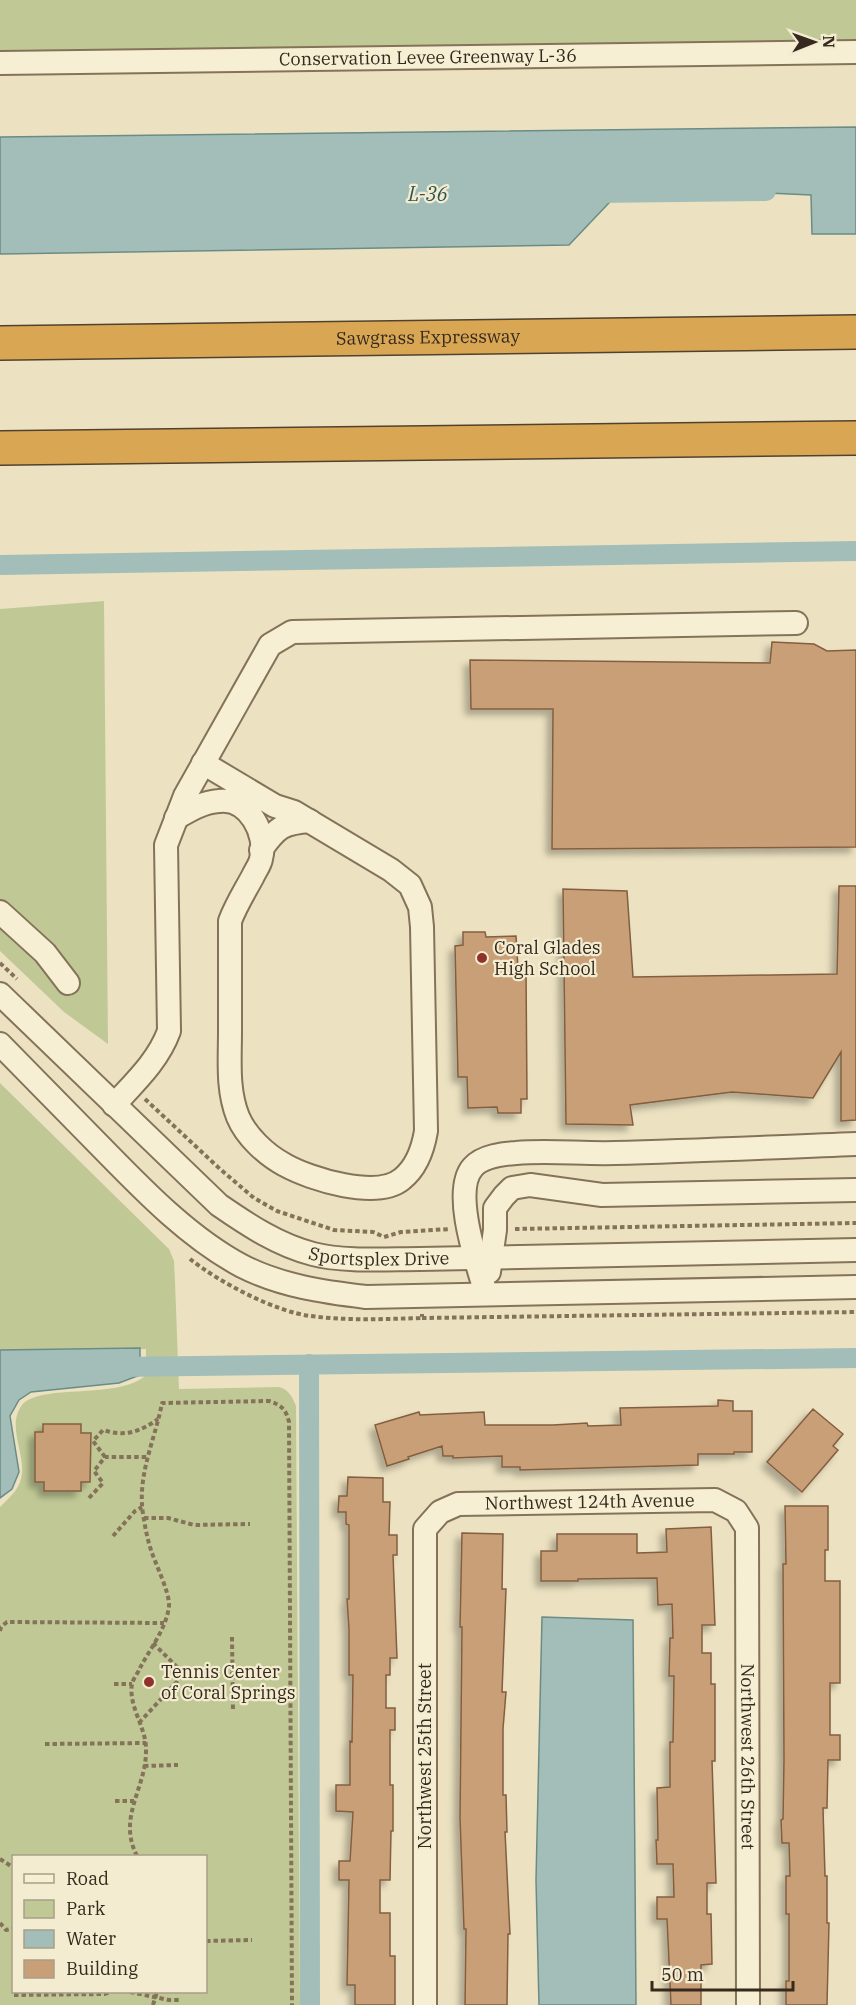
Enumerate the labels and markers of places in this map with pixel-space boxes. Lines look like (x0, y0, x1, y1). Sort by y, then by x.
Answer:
place label: Coral Glades High School (494, 936, 601, 980)
marker: Coral Glades High School (475, 951, 489, 965)
place label: Tennis Center of Coral Springs (161, 1660, 296, 1704)
marker: Tennis Center of Coral Springs (142, 1675, 156, 1689)

